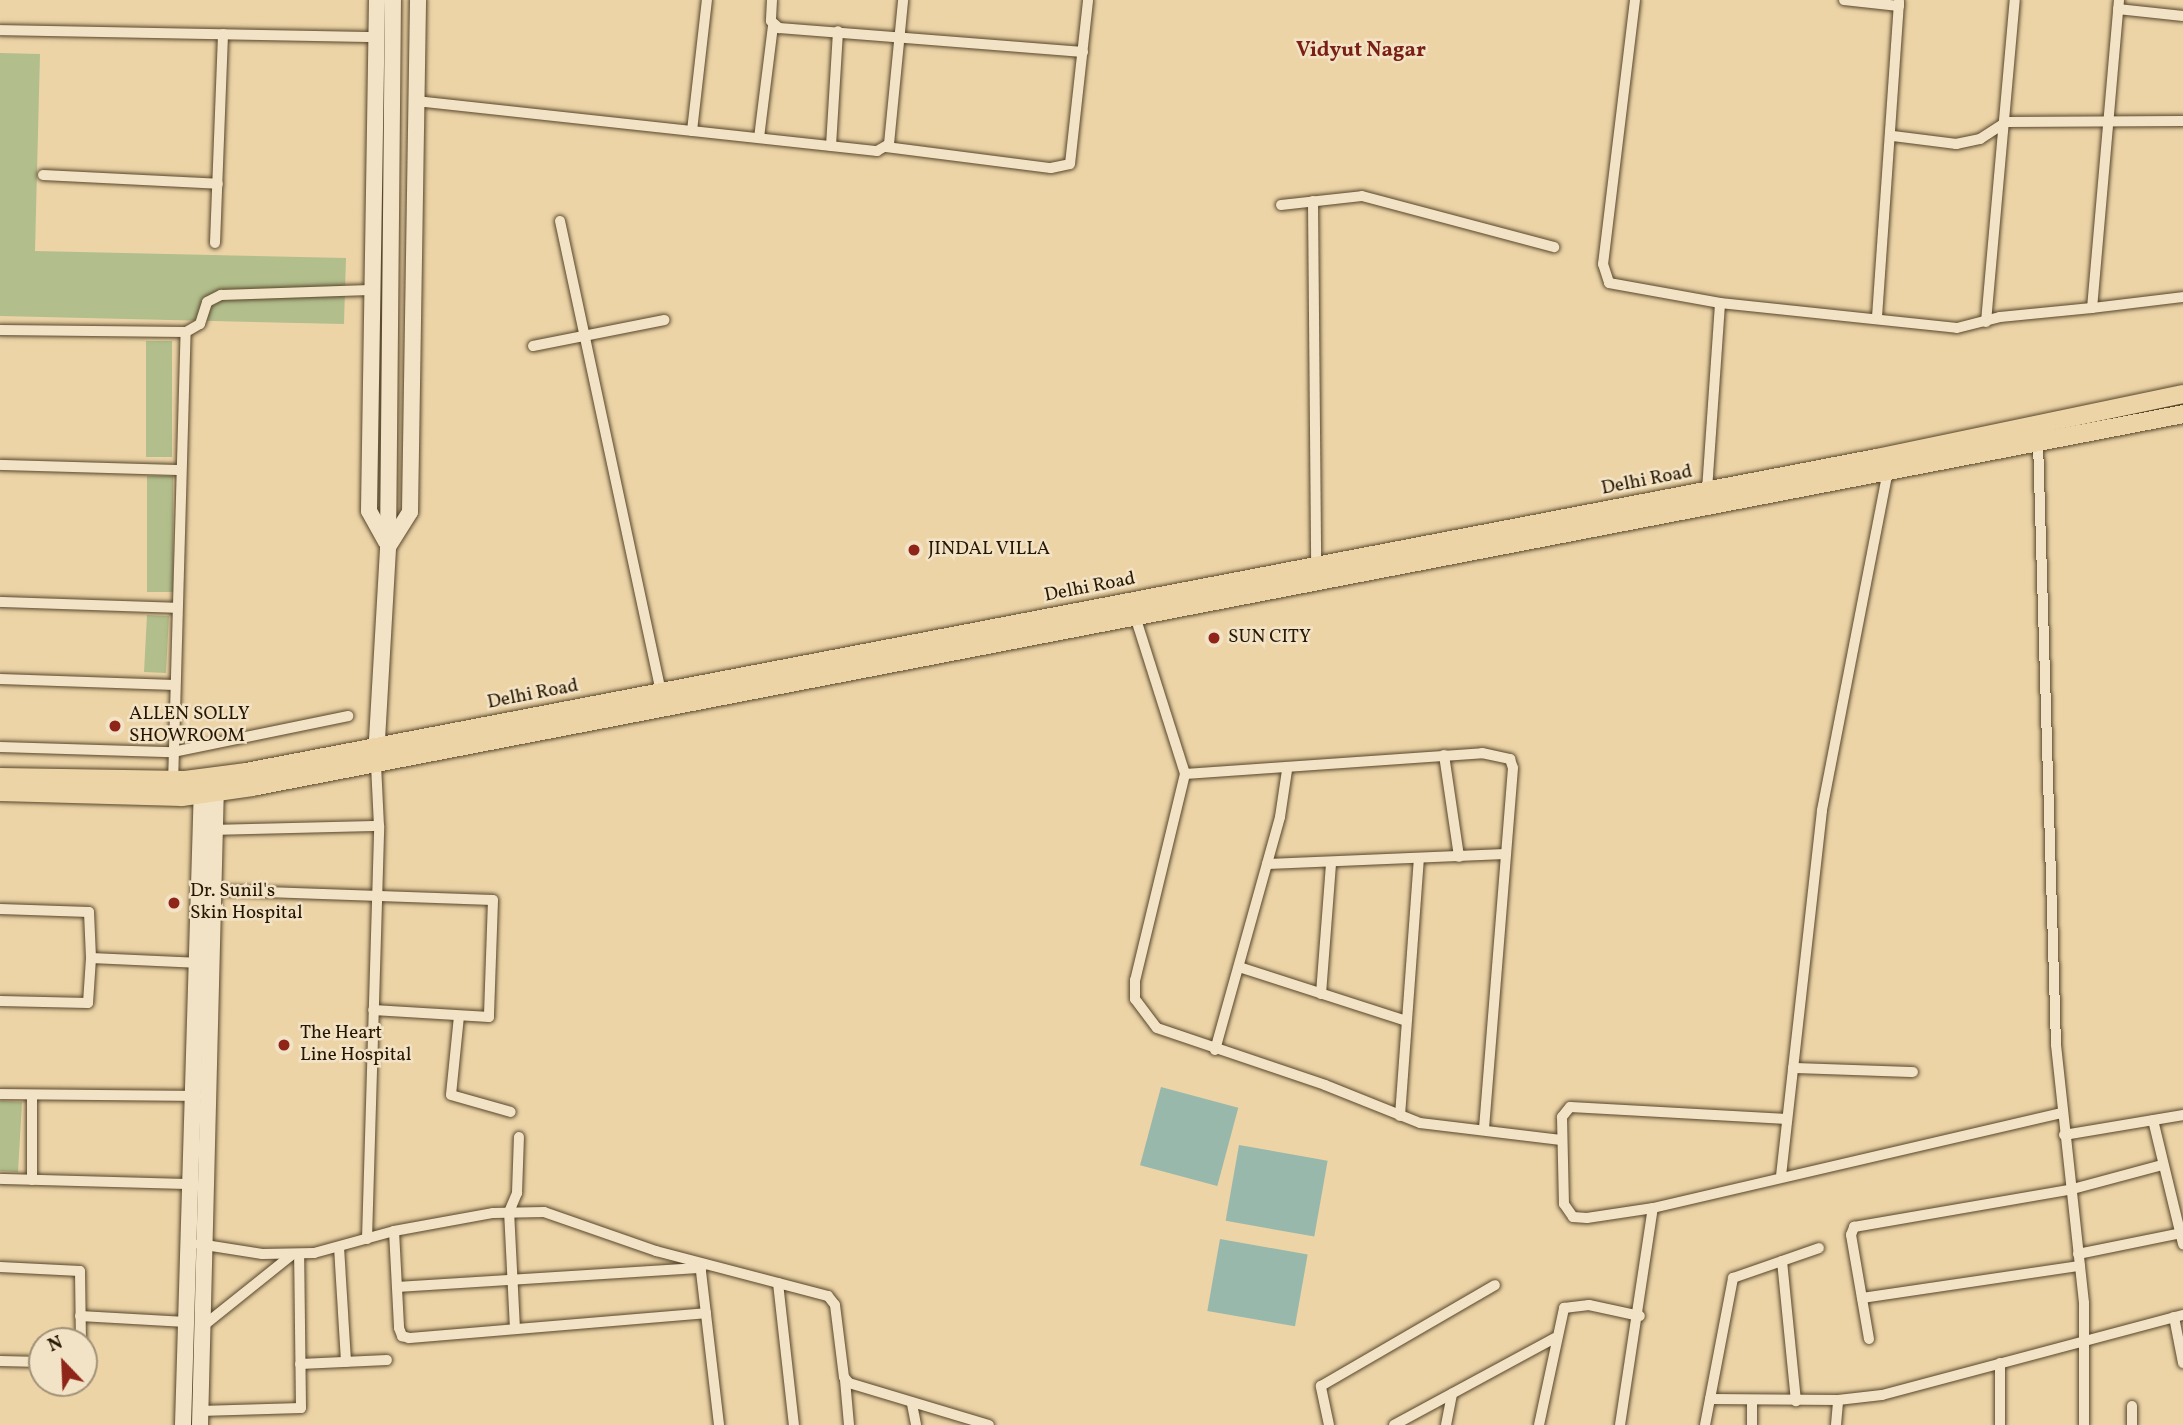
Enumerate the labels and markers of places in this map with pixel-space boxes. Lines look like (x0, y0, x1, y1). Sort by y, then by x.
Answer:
place label: JINDAL VILLA (928, 539, 1051, 561)
marker: JINDAL VILLA (906, 542, 922, 558)
place label: SUN CITY (1228, 627, 1311, 649)
marker: SUN CITY (1206, 630, 1222, 646)
place label: ALLEN SOLLY SHOWROOM (129, 704, 250, 748)
marker: ALLEN SOLLY SHOWROOM (107, 718, 123, 734)
place label: Dr. Sunil's Skin Hospital (190, 881, 303, 925)
marker: Dr. Sunil's Skin Hospital (164, 893, 184, 913)
place label: The Heart Line Hospital (300, 1023, 411, 1067)
marker: The Heart Line Hospital (274, 1035, 294, 1055)

